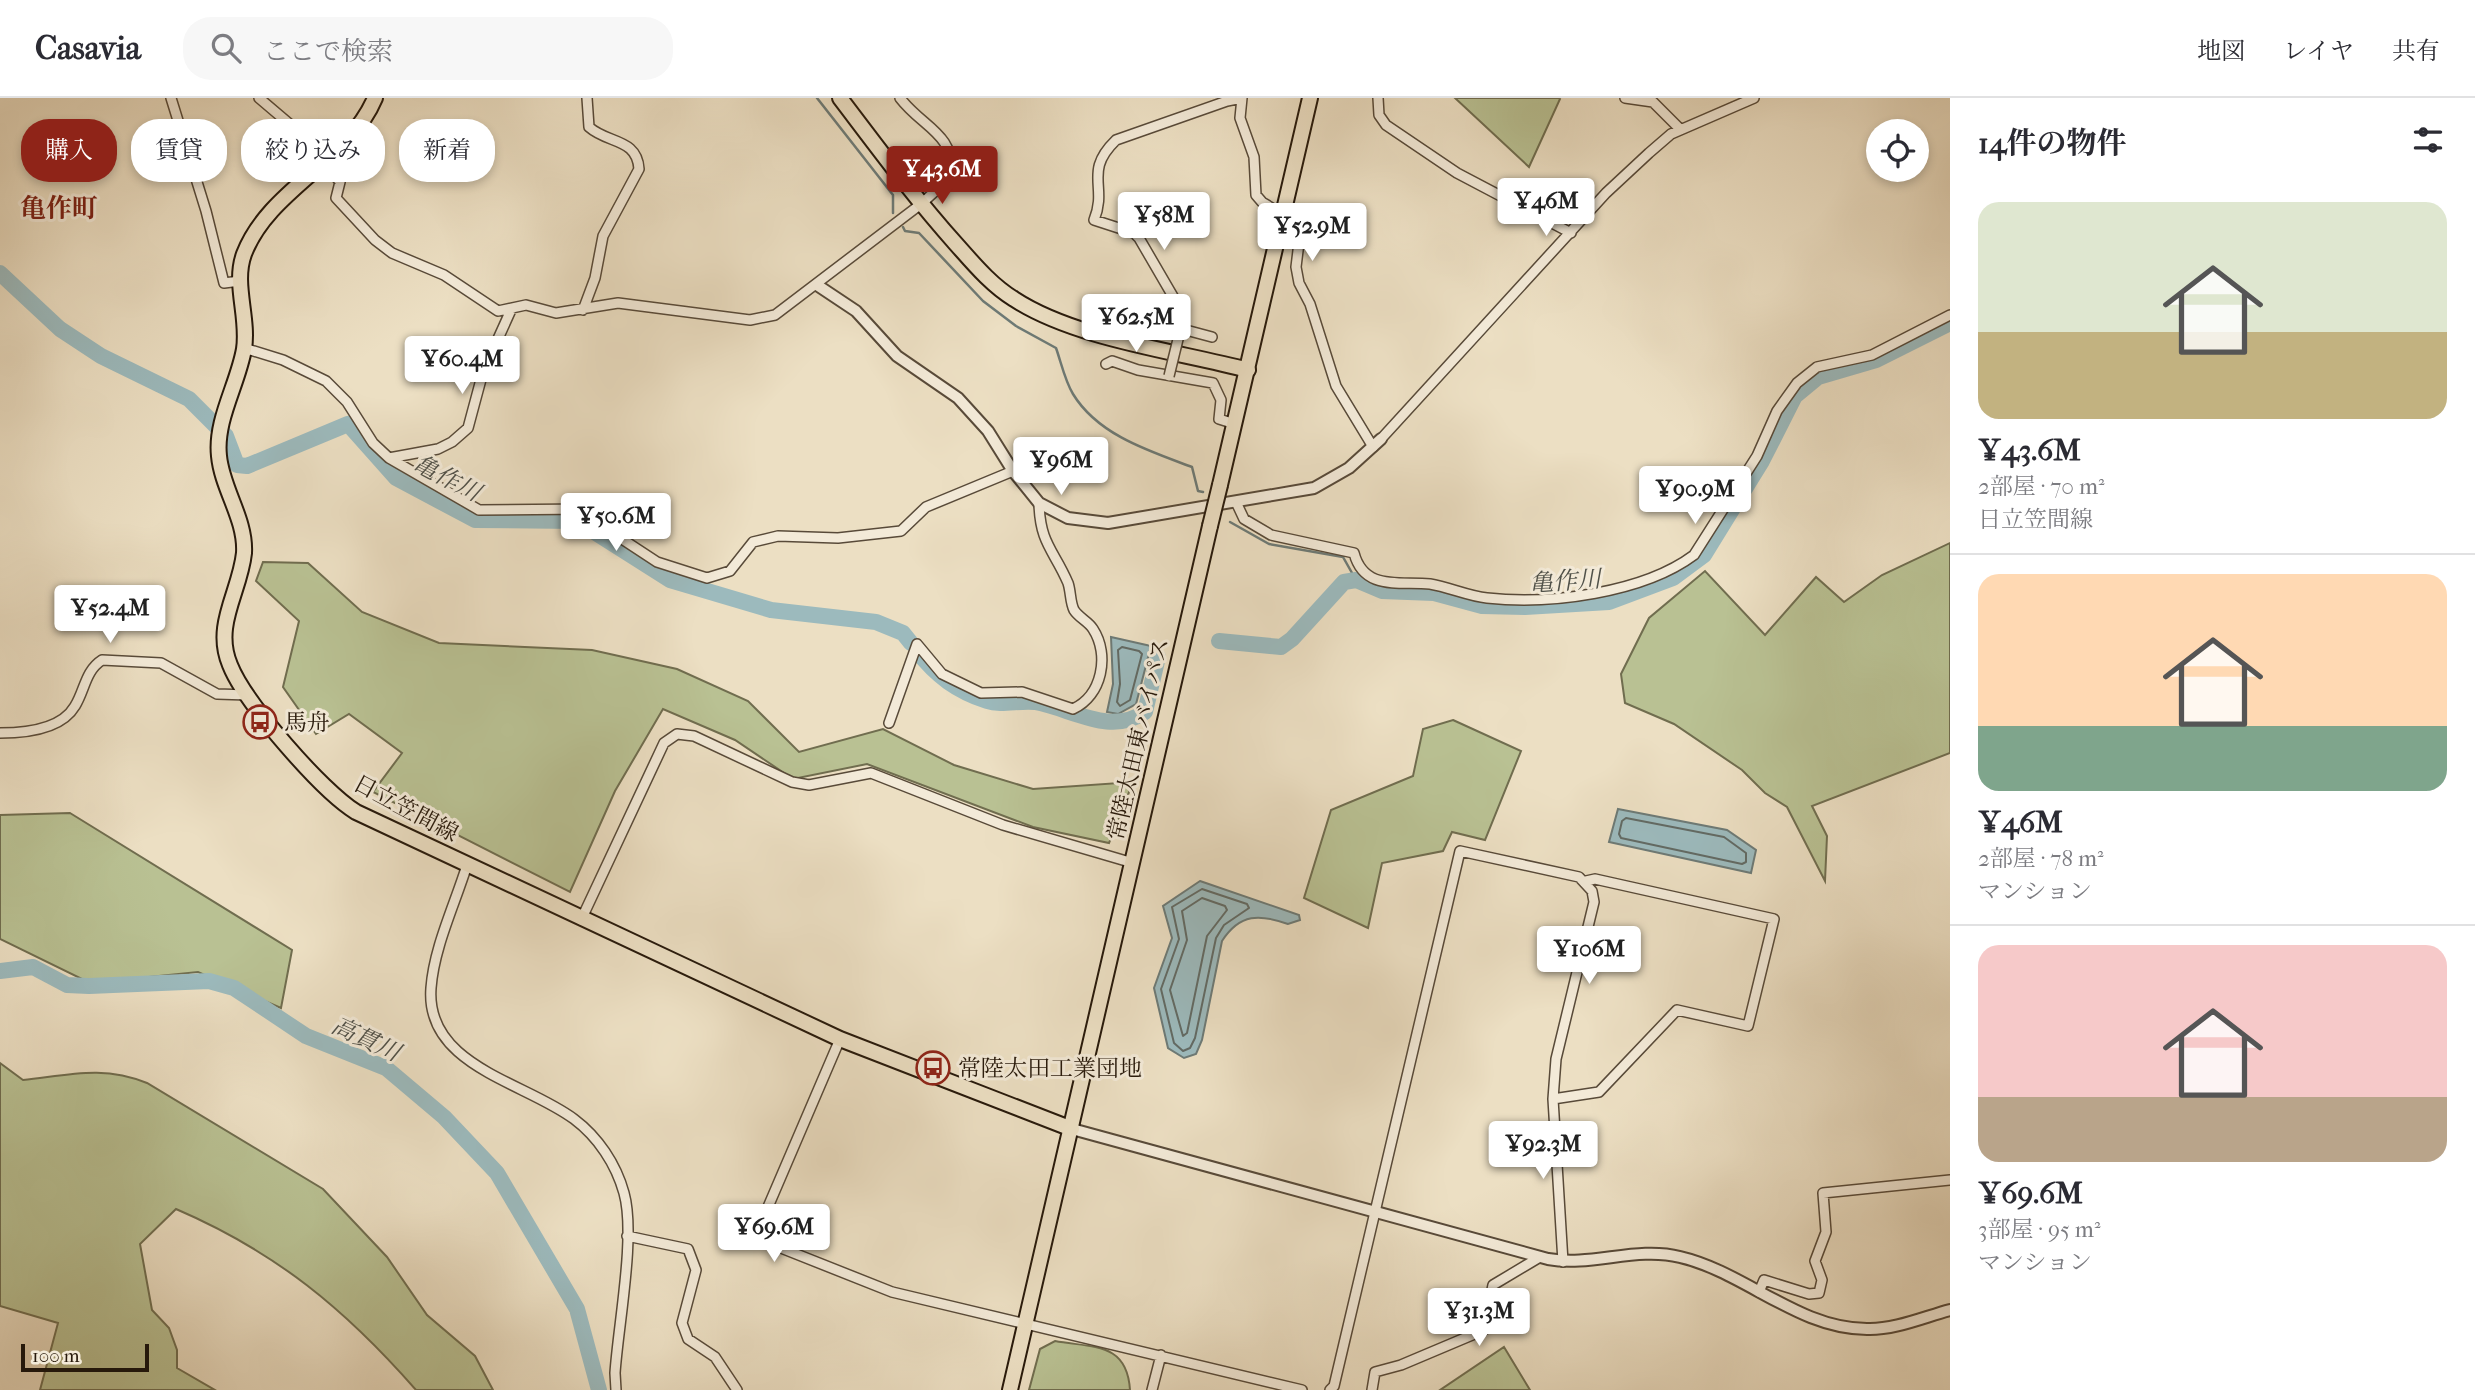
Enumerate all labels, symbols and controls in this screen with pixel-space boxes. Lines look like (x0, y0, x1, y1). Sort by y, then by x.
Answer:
search box (183, 17, 673, 80)
text: Casavia (35, 29, 141, 68)
icon: search (207, 29, 245, 67)
text: ここで検索 (263, 36, 393, 67)
text: 地図 (2197, 37, 2245, 65)
text: レイヤ (2283, 37, 2354, 65)
text: 共有 (2392, 37, 2440, 65)
chip: 購入 (21, 119, 117, 182)
chip: 賃貸 (131, 119, 227, 182)
chip: 絞り込み (241, 119, 385, 182)
chip: 新着 (399, 119, 495, 182)
map controls (1866, 119, 1929, 182)
button: locate (1866, 119, 1929, 182)
icon: filters (2409, 121, 2447, 159)
text: 14件の物件 (1978, 126, 2126, 161)
pin: ¥43.6M (885, 146, 999, 206)
text: ¥43.6M (903, 155, 981, 182)
pin: ¥46M (1505, 178, 1587, 238)
text: ¥46M (1514, 187, 1578, 214)
pin: ¥58M (1123, 192, 1205, 252)
district label: 亀作町 (20, 193, 98, 224)
text: ¥58M (1134, 201, 1194, 228)
pin: ¥52.9M (1255, 204, 1369, 263)
text: ¥52.9M (1274, 212, 1350, 239)
icon: home (2150, 247, 2276, 373)
pin: ¥62.5M (1079, 294, 1193, 354)
text: ¥62.5M (1098, 303, 1174, 330)
pin: ¥60.4M (405, 336, 519, 396)
text: ¥60.4M (421, 345, 503, 372)
text: ¥43.6M (1978, 433, 2081, 468)
pin: ¥96M (1020, 438, 1102, 497)
text: ¥96M (1029, 446, 1093, 473)
water label: 亀作川 (409, 449, 488, 508)
pin: ¥90.9M (1638, 466, 1752, 526)
text: 2部屋 · 70 m² (1978, 473, 2105, 500)
text: ¥90.9M (1655, 475, 1735, 502)
pin: ¥50.6M (559, 494, 673, 553)
text: ¥50.6M (577, 502, 655, 529)
text: 日立笠間線 (1978, 506, 2093, 533)
water label: 亀作川 (1528, 564, 1605, 597)
pin: ¥52.4M (53, 586, 167, 645)
text: ¥52.4M (70, 594, 150, 621)
icon: home (2150, 619, 2276, 745)
street label: 常陸太田東バイパス (1102, 635, 1175, 843)
bus stop icon: 馬舟 (241, 703, 279, 741)
place label: 馬舟 (284, 709, 330, 736)
street label: 日立笠間線 (349, 770, 463, 847)
text: ¥46M (1978, 805, 2063, 840)
text: 2部屋 · 78 m² (1978, 845, 2104, 872)
text: マンション (1978, 878, 2092, 905)
pin: ¥106M (1540, 926, 1638, 986)
text: ¥106M (1553, 935, 1625, 962)
icon: home (2150, 990, 2276, 1116)
water label: 高貫川 (327, 1011, 407, 1068)
bus stop icon: 常陸太田工業団地 (914, 1049, 952, 1087)
place label: 常陸太田工業団地 (958, 1055, 1142, 1082)
pin: ¥92.3M (1486, 1122, 1600, 1181)
text: ¥92.3M (1505, 1130, 1581, 1157)
text: ¥69.6M (1978, 1176, 2083, 1211)
pin: ¥69.6M (717, 1204, 831, 1264)
text: ¥69.6M (734, 1213, 814, 1240)
text: 3部屋 · 95 m² (1978, 1216, 2100, 1243)
text: マンション (1978, 1249, 2092, 1276)
pin: ¥31.3M (1422, 1288, 1536, 1348)
text: ¥31.3M (1444, 1297, 1514, 1324)
scale bar (21, 1341, 149, 1373)
text: 100 m (32, 1345, 80, 1367)

